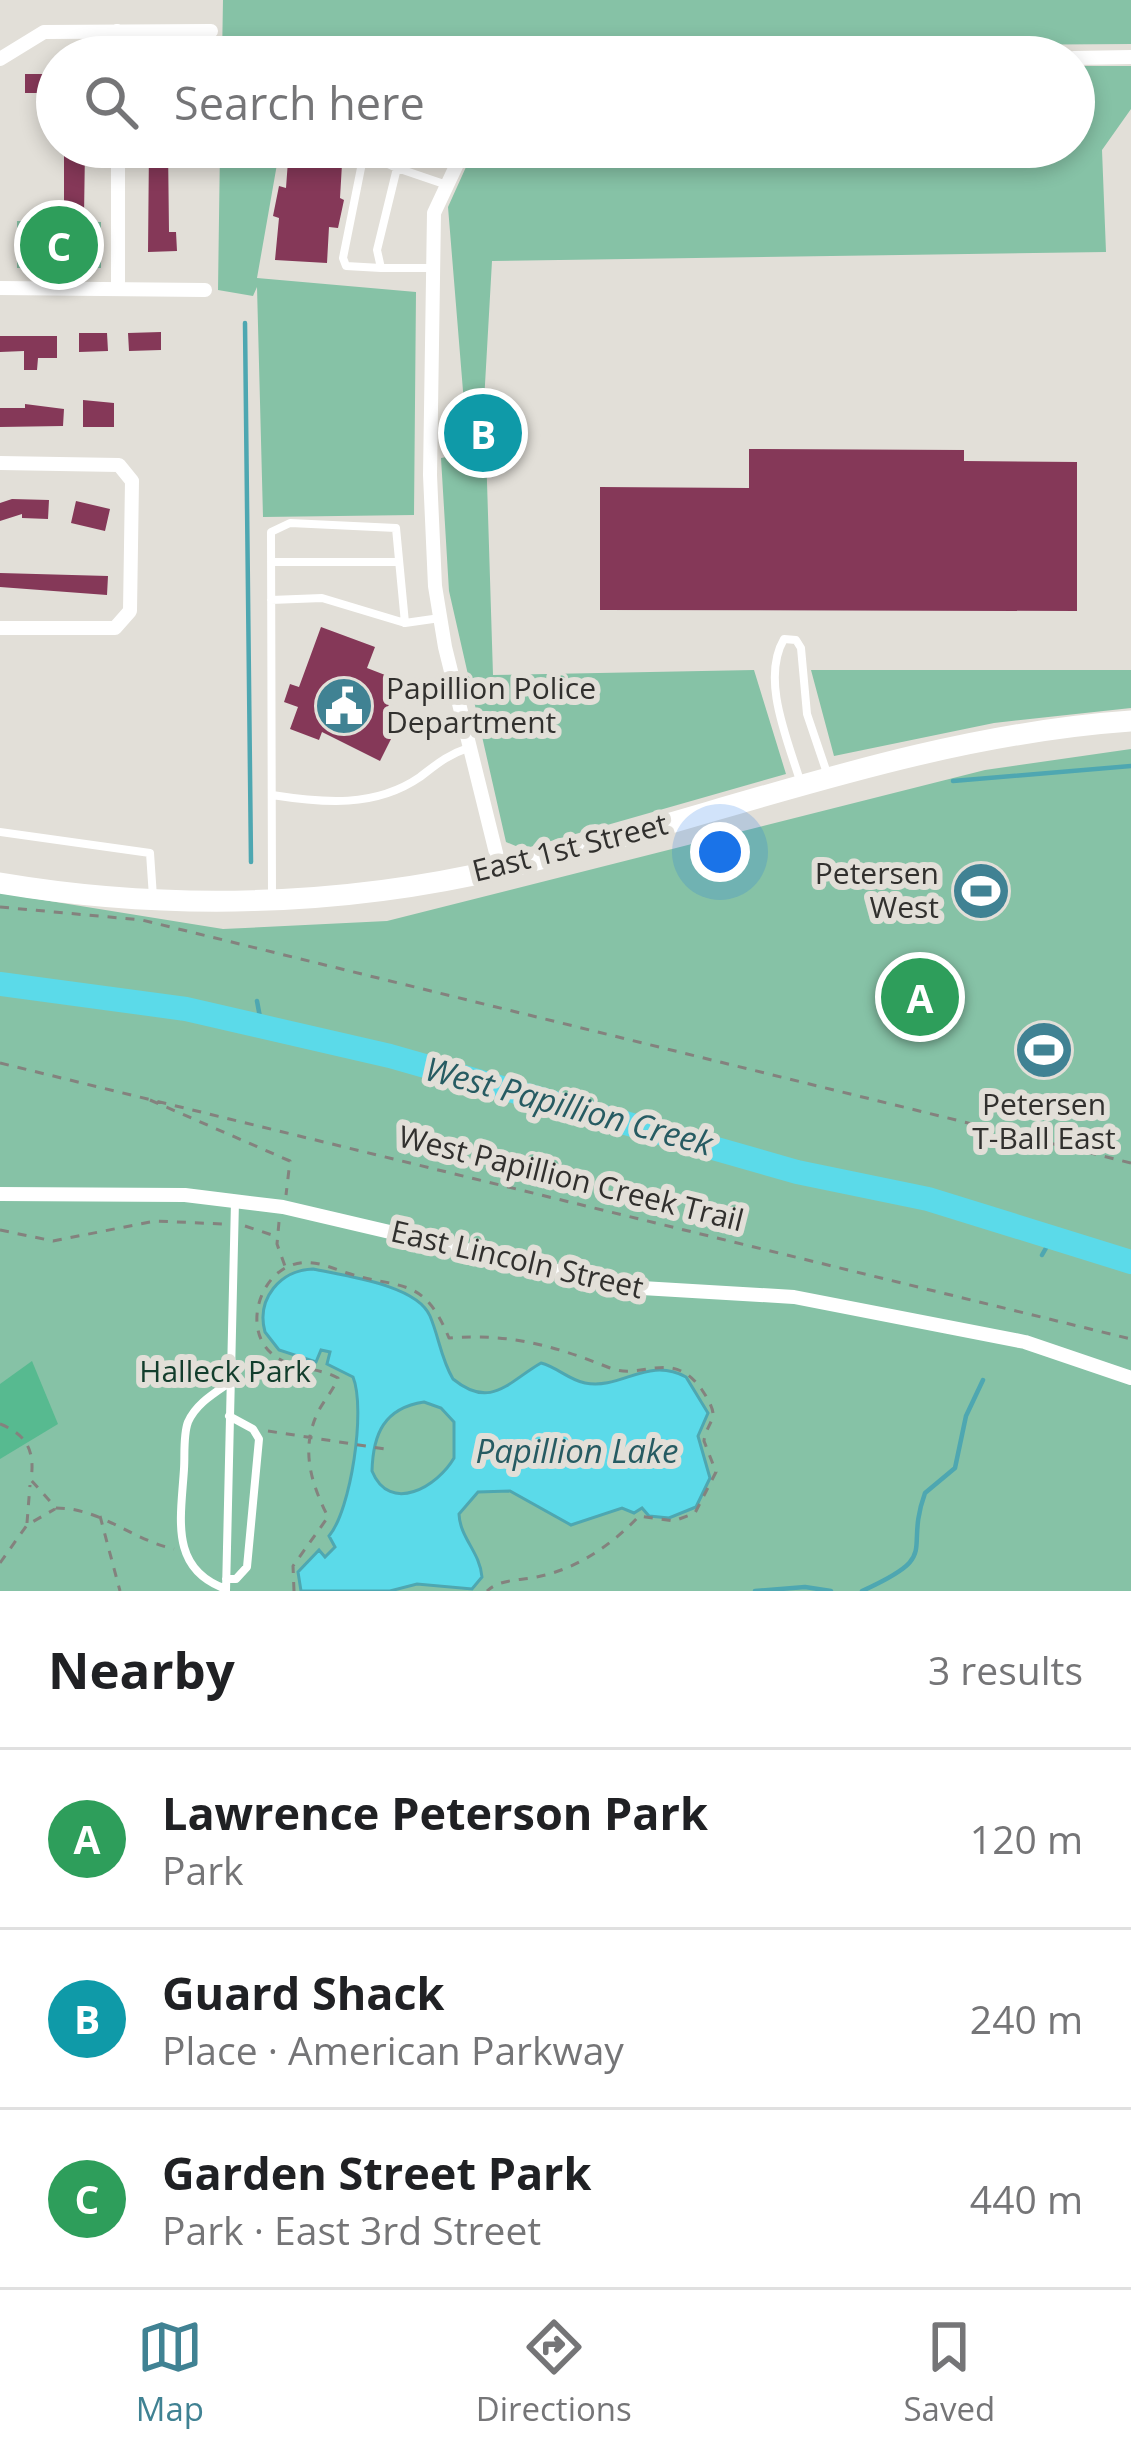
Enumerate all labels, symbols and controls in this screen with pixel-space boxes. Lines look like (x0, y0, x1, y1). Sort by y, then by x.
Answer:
search box (36, 36, 1095, 168)
icon: search (78, 69, 144, 135)
text: Search here (174, 72, 425, 133)
pin: C (20, 200, 98, 290)
pin: B (444, 388, 522, 478)
place label: Papillion Police Department (386, 667, 596, 742)
public building icon: Papillion Police Department (313, 675, 375, 737)
street label: East 1st Street (468, 802, 672, 891)
your location (690, 822, 750, 882)
place label: Petersen West (815, 852, 939, 927)
sports icon: Petersen West (950, 860, 1012, 922)
pin: A (881, 952, 959, 1042)
sports icon: Petersen T-Ball East (1013, 1019, 1075, 1081)
water label: West Papillion Creek (421, 1046, 720, 1166)
place label: Petersen T-Ball East (972, 1083, 1116, 1158)
street label: West Papillion Creek Trail (395, 1115, 748, 1240)
street label: East Lincoln Street (387, 1210, 648, 1308)
park label: Halleck Park (139, 1350, 311, 1391)
water label: Papillion Lake (476, 1428, 678, 1473)
text: Nearby (48, 1634, 235, 1704)
text: 3 results (928, 1643, 1083, 1696)
text: Lawrence Peterson Park (162, 1782, 708, 1843)
text: A (74, 1812, 100, 1865)
text: 120 m (970, 1812, 1083, 1865)
text: Park (162, 1843, 244, 1896)
text: Guard Shack (162, 1962, 445, 2023)
text: B (74, 1992, 100, 2045)
text: 240 m (970, 1992, 1083, 2045)
text: Place · American Parkway (162, 2023, 624, 2076)
text: Garden Street Park (162, 2142, 591, 2203)
text: C (75, 2172, 99, 2225)
text: 440 m (970, 2172, 1083, 2225)
text: Park · East 3rd Street (162, 2203, 541, 2256)
tab: Map (136, 2314, 204, 2431)
tab: Directions (476, 2314, 632, 2431)
tab: Saved (903, 2314, 995, 2431)

